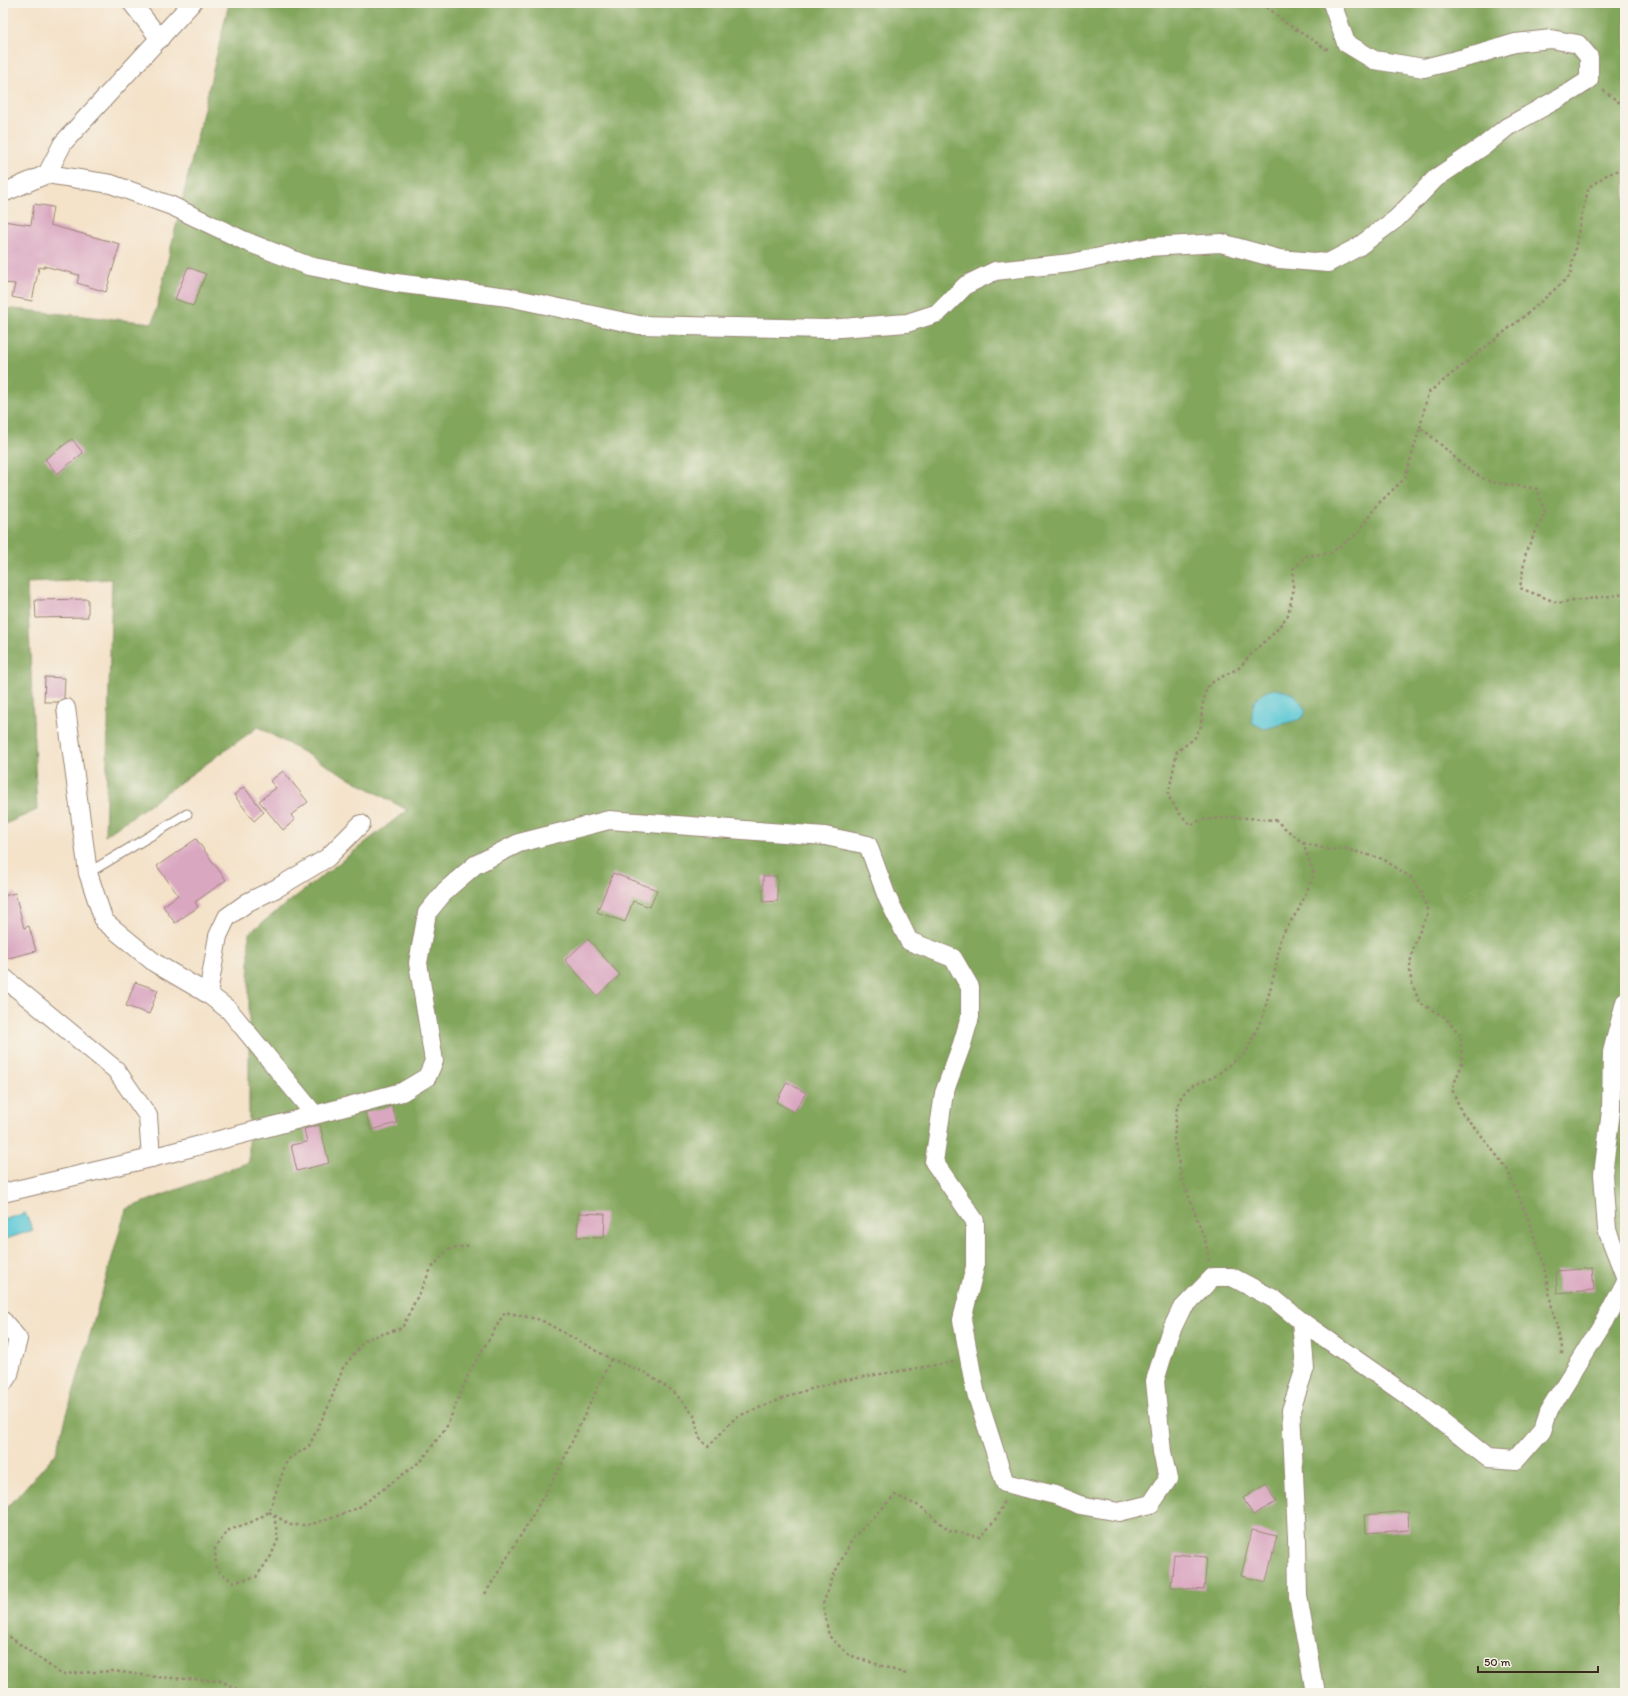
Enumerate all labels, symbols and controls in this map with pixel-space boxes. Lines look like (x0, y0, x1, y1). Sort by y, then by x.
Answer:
scale bar (1478, 1648, 1598, 1674)
text: 50 m (1484, 1655, 1510, 1669)

